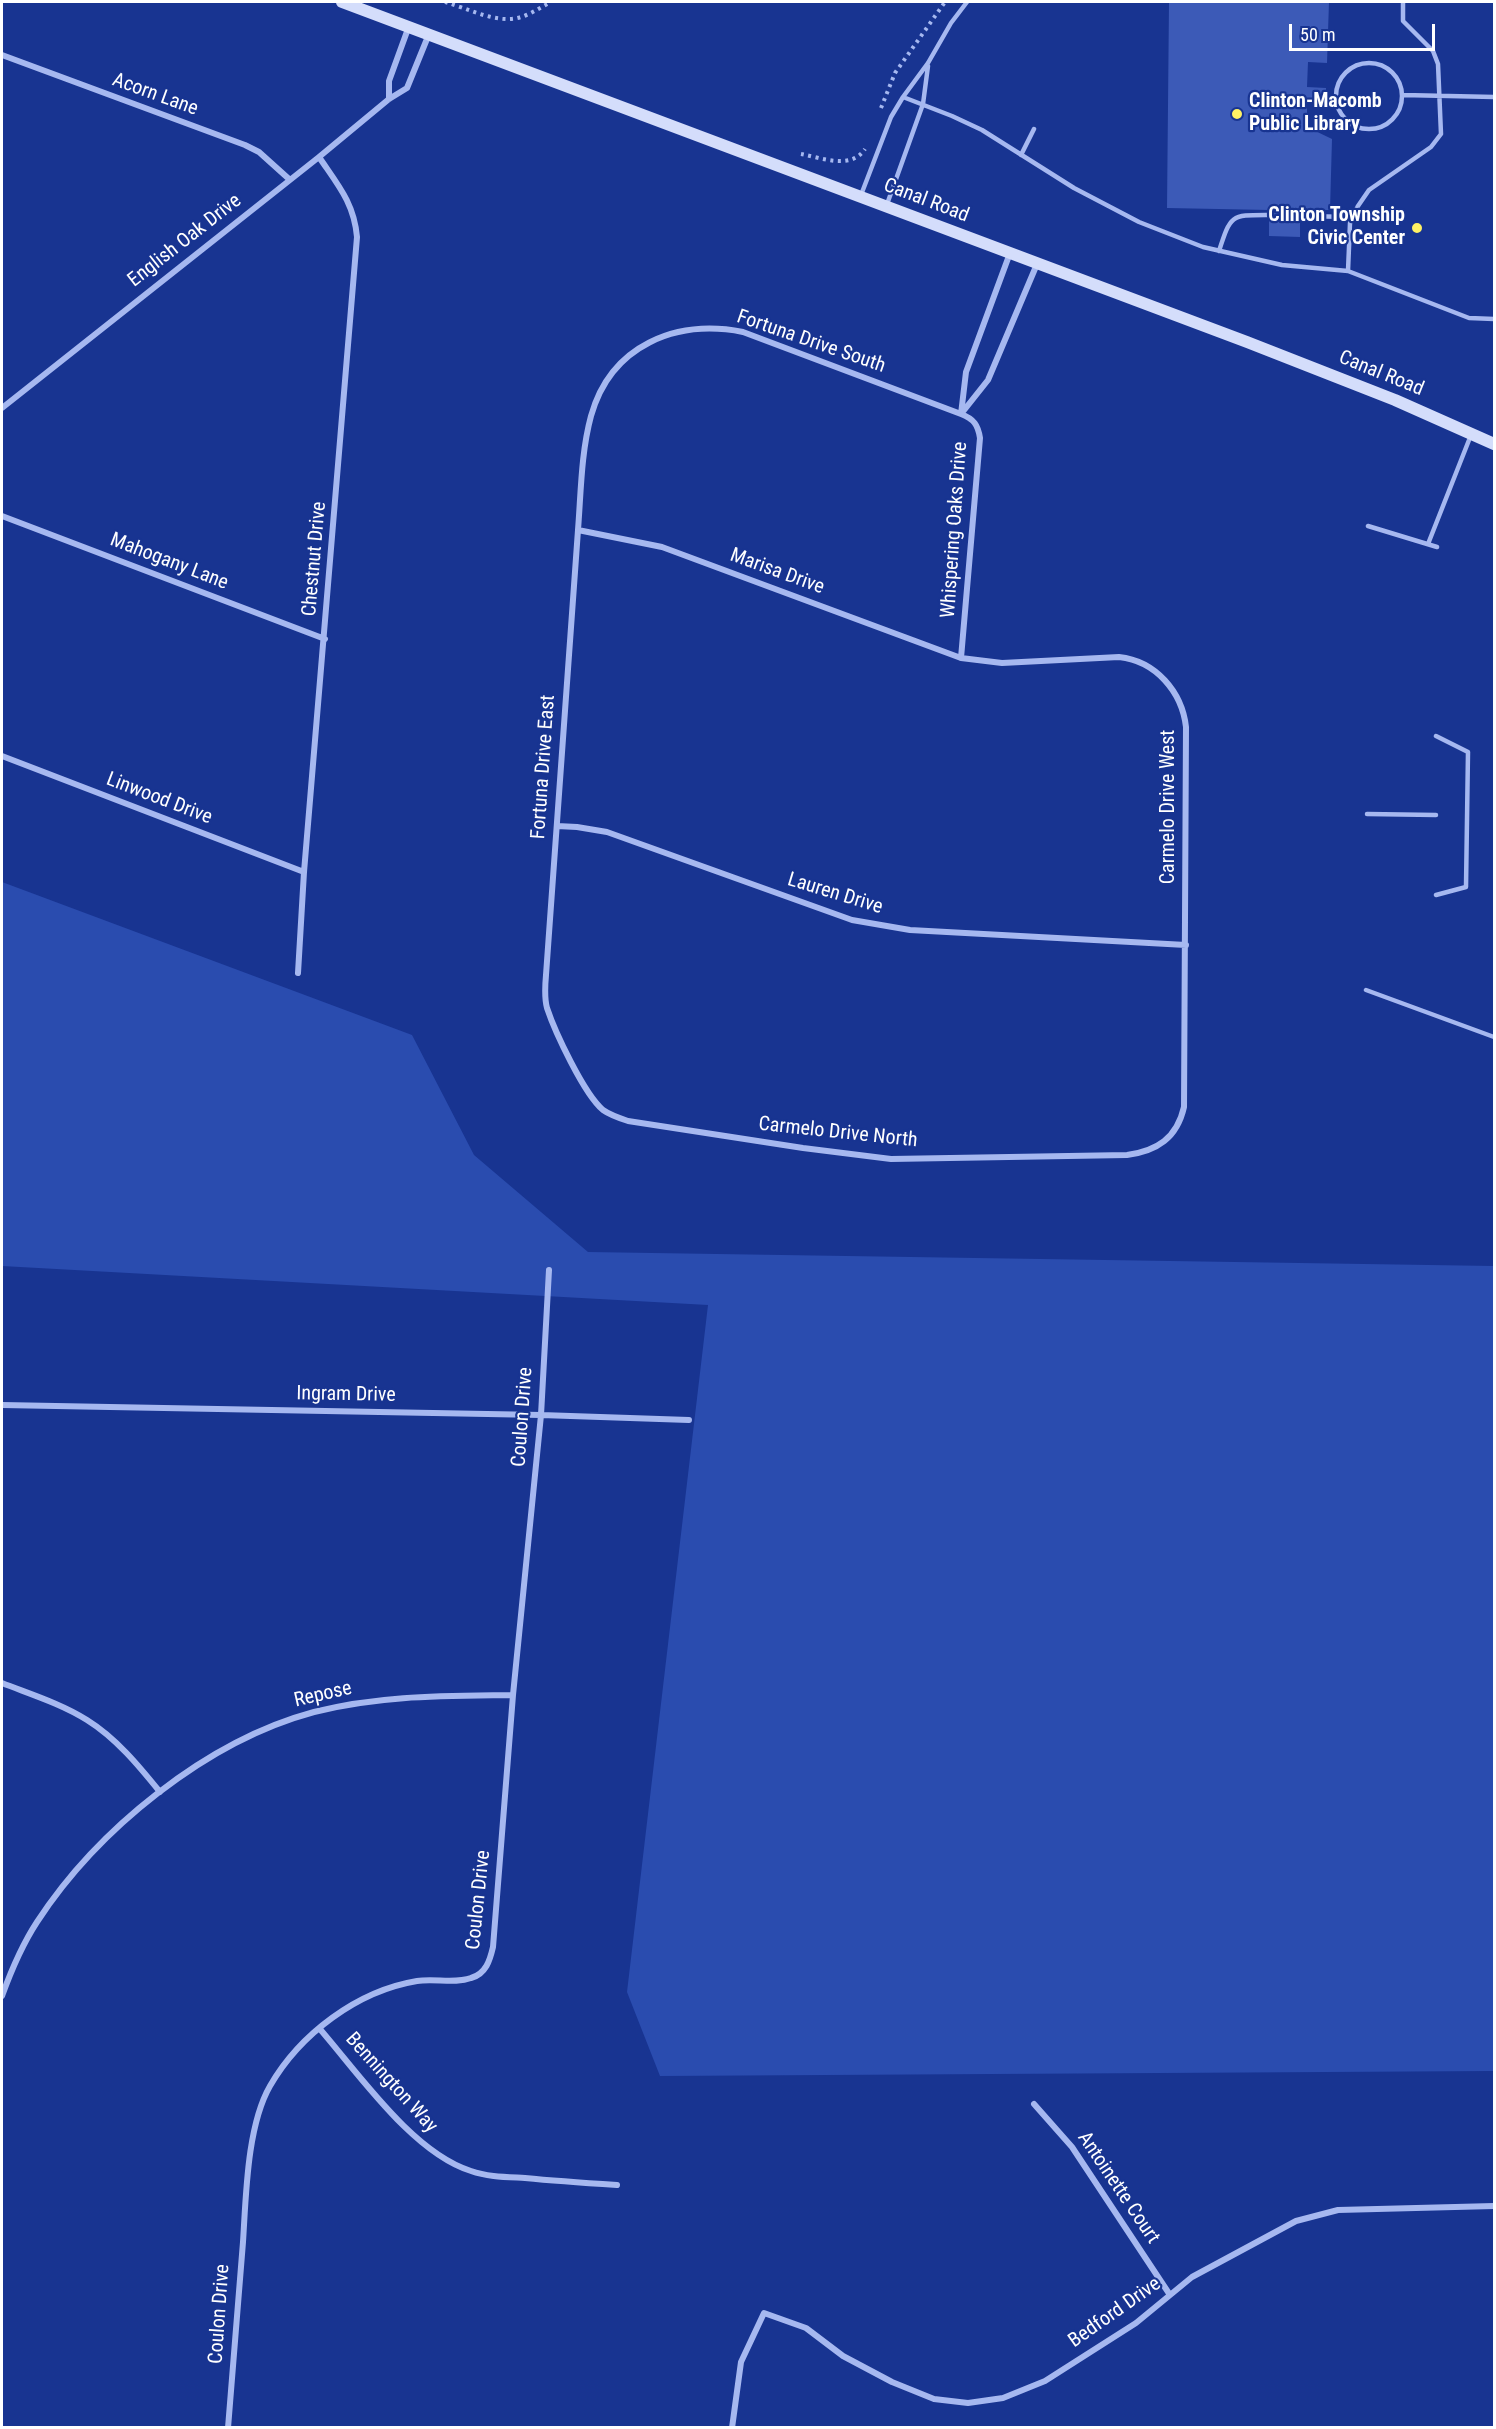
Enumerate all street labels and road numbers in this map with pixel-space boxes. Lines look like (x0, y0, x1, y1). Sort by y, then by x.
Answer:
street label: Acorn Lane (109, 68, 201, 122)
street label: Canal Road (880, 174, 972, 228)
street label: English Oak Drive (124, 189, 246, 293)
street label: Fortuna Drive South (734, 305, 888, 379)
street label: Canal Road (1335, 346, 1427, 402)
street label: Whispering Oaks Drive (937, 441, 973, 619)
street label: Chestnut Drive (298, 501, 332, 617)
street label: Mahogany Lane (107, 528, 231, 596)
street label: Marisa Drive (727, 544, 827, 600)
street label: Fortuna Drive East (527, 694, 561, 840)
street label: Carmelo Drive West (1157, 730, 1181, 884)
street label: Linwood Drive (103, 768, 215, 830)
street label: Lauren Drive (785, 868, 885, 920)
street label: Carmelo Drive North (757, 1113, 919, 1153)
street label: Coulon Drive (508, 1366, 538, 1468)
street label: Ingram Drive (296, 1382, 396, 1408)
street label: Repose (292, 1677, 354, 1713)
street label: Coulon Drive (462, 1849, 496, 1951)
street label: Bennington Way (340, 2028, 442, 2138)
street label: Antoinette Court (1072, 2127, 1164, 2249)
street label: Coulon Drive (205, 2263, 235, 2365)
street label: Bedford Drive (1064, 2273, 1166, 2353)

